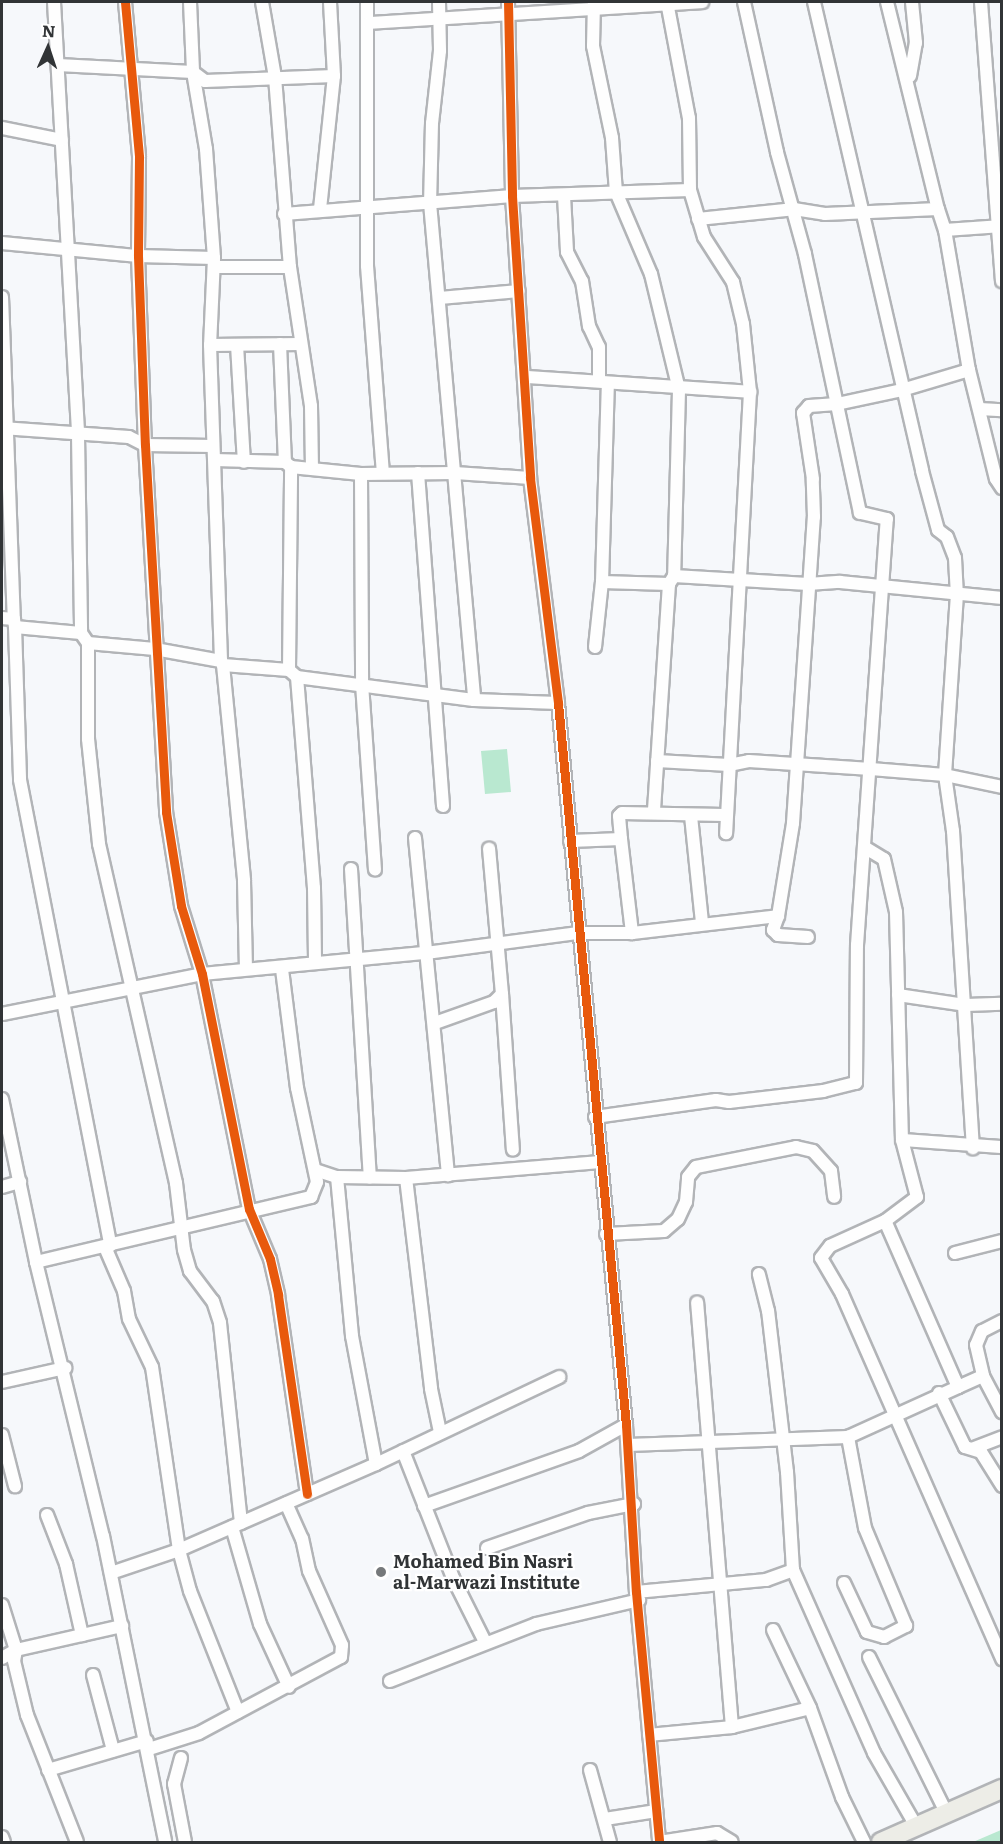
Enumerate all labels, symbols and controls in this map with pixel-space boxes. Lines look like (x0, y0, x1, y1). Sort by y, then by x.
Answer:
north arrow (18, 18, 78, 78)
text: N (42, 18, 56, 42)
place label: Mohamed Bin Nasri al-Marwazi Institute (393, 1551, 580, 1594)
marker: Mohamed Bin Nasri al-Marwazi Institute (374, 1565, 388, 1579)

